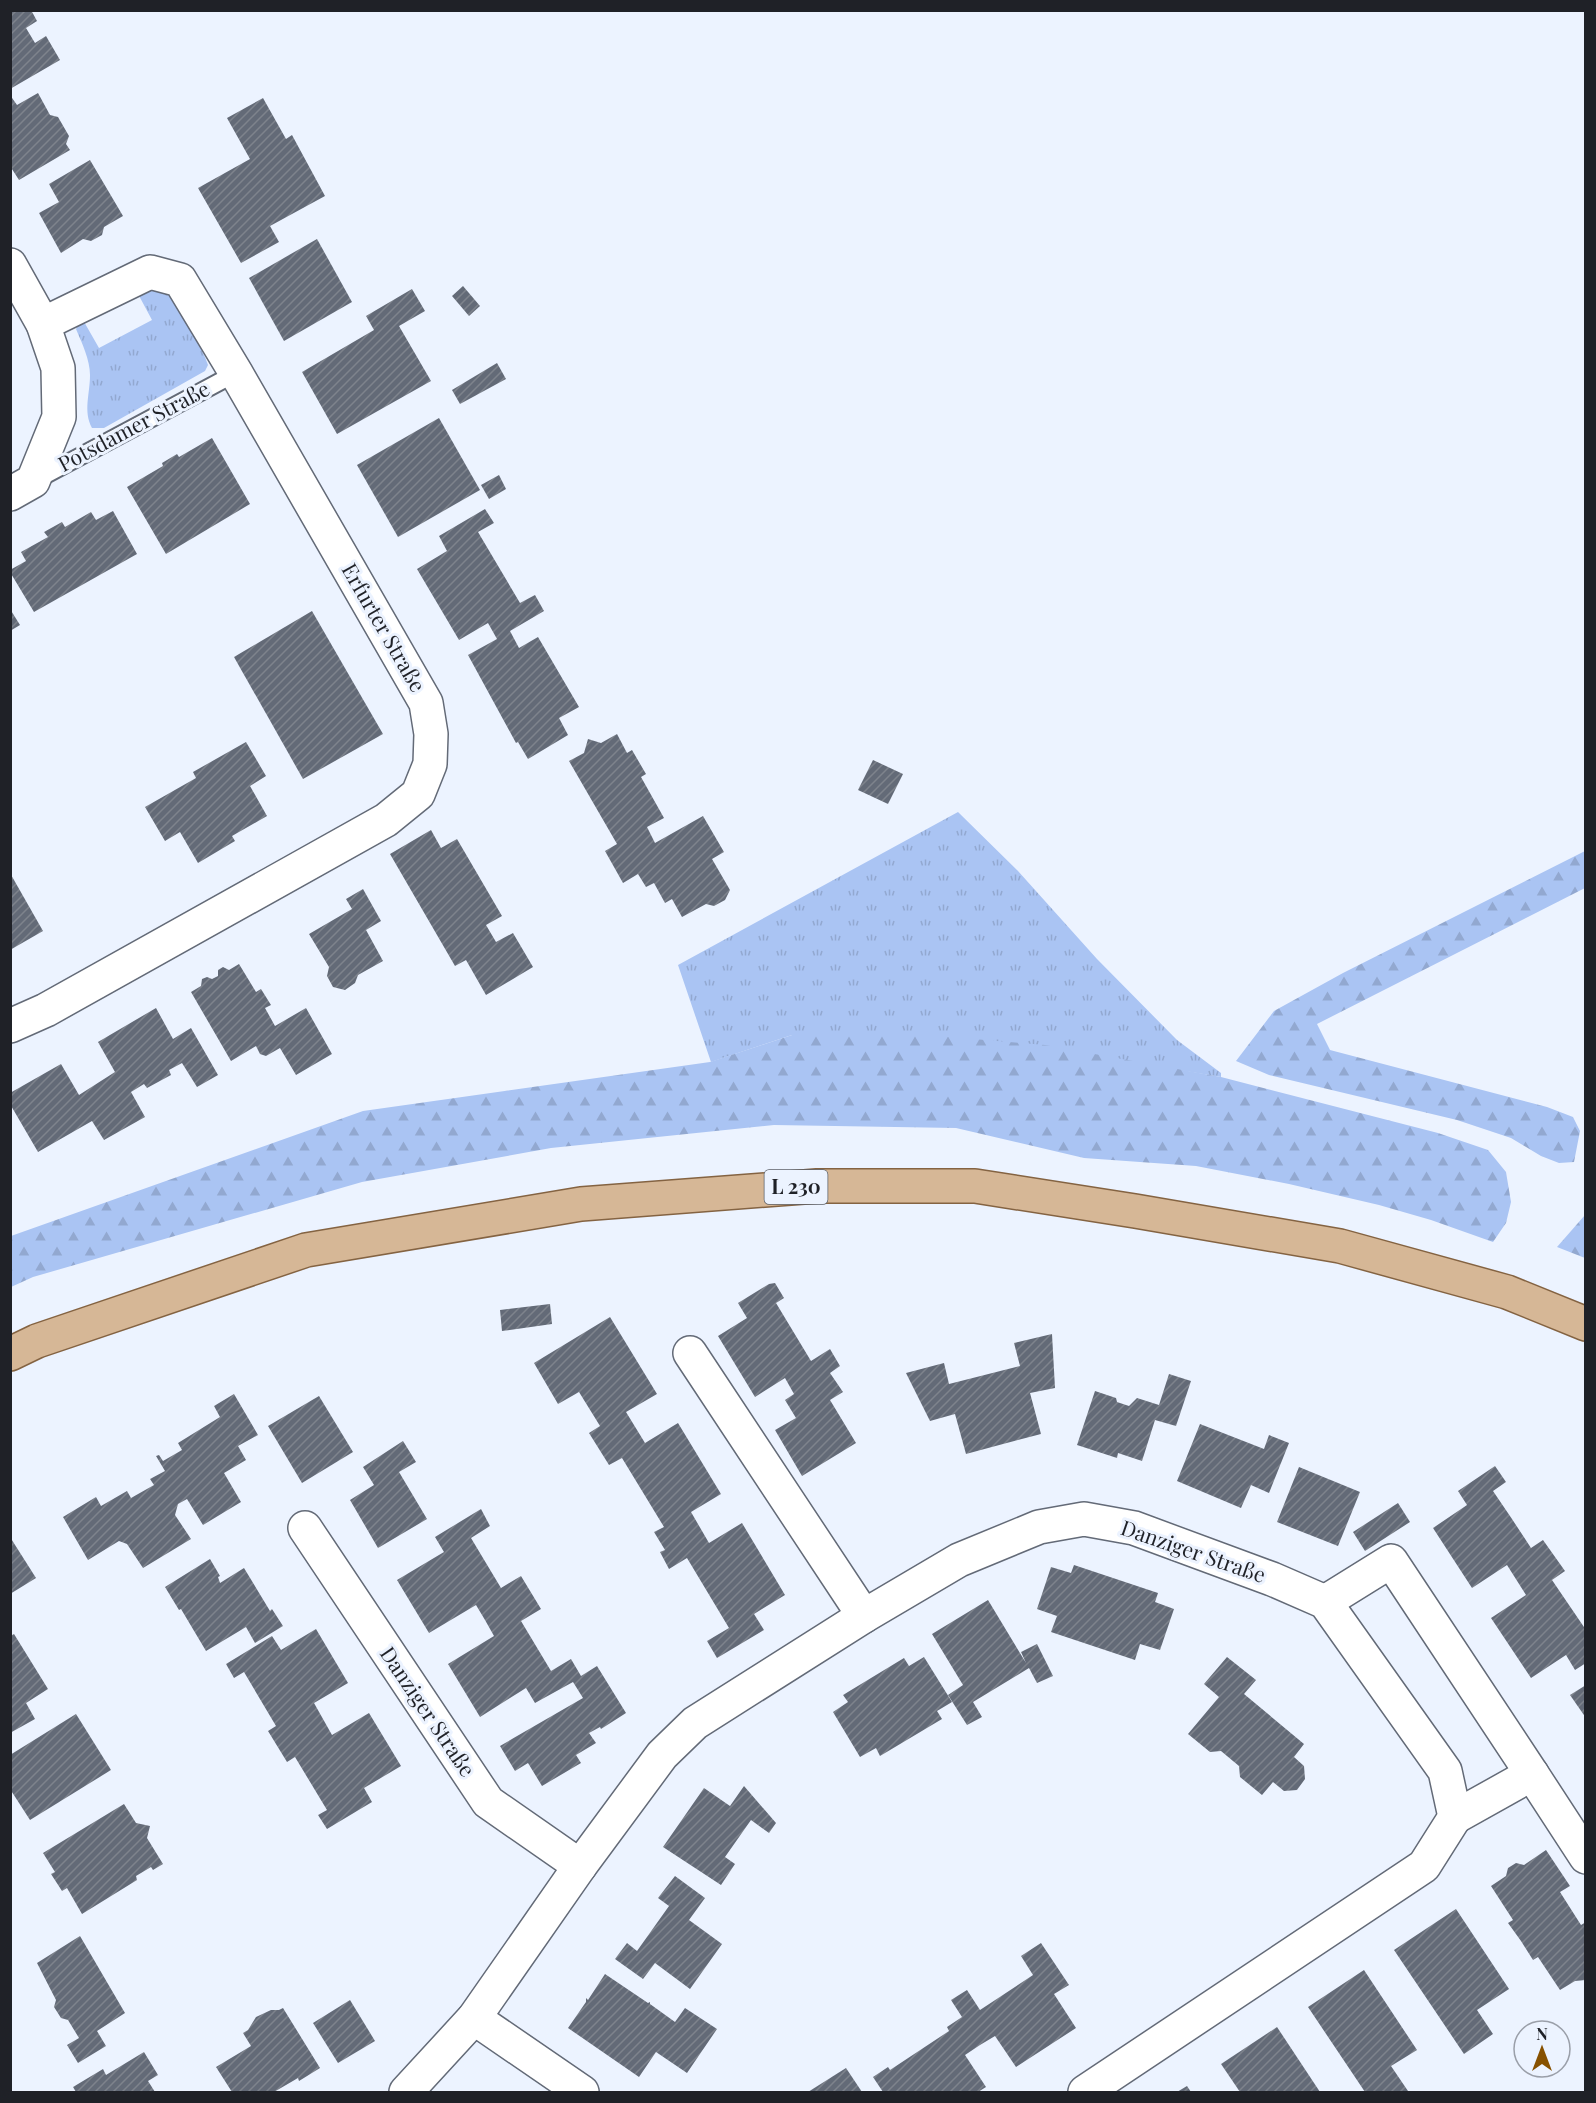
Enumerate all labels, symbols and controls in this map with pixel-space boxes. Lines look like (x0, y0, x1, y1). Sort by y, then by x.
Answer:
street label: Potsdamer Straße (52, 373, 214, 477)
street label: Erfurter Straße (337, 558, 433, 696)
road number: L 230 (764, 1170, 828, 1204)
street label: Danziger Straße (1118, 1512, 1270, 1588)
street label: Danziger Straße (375, 1640, 483, 1781)
north arrow (1512, 2019, 1572, 2079)
text: N (1536, 2023, 1548, 2044)

